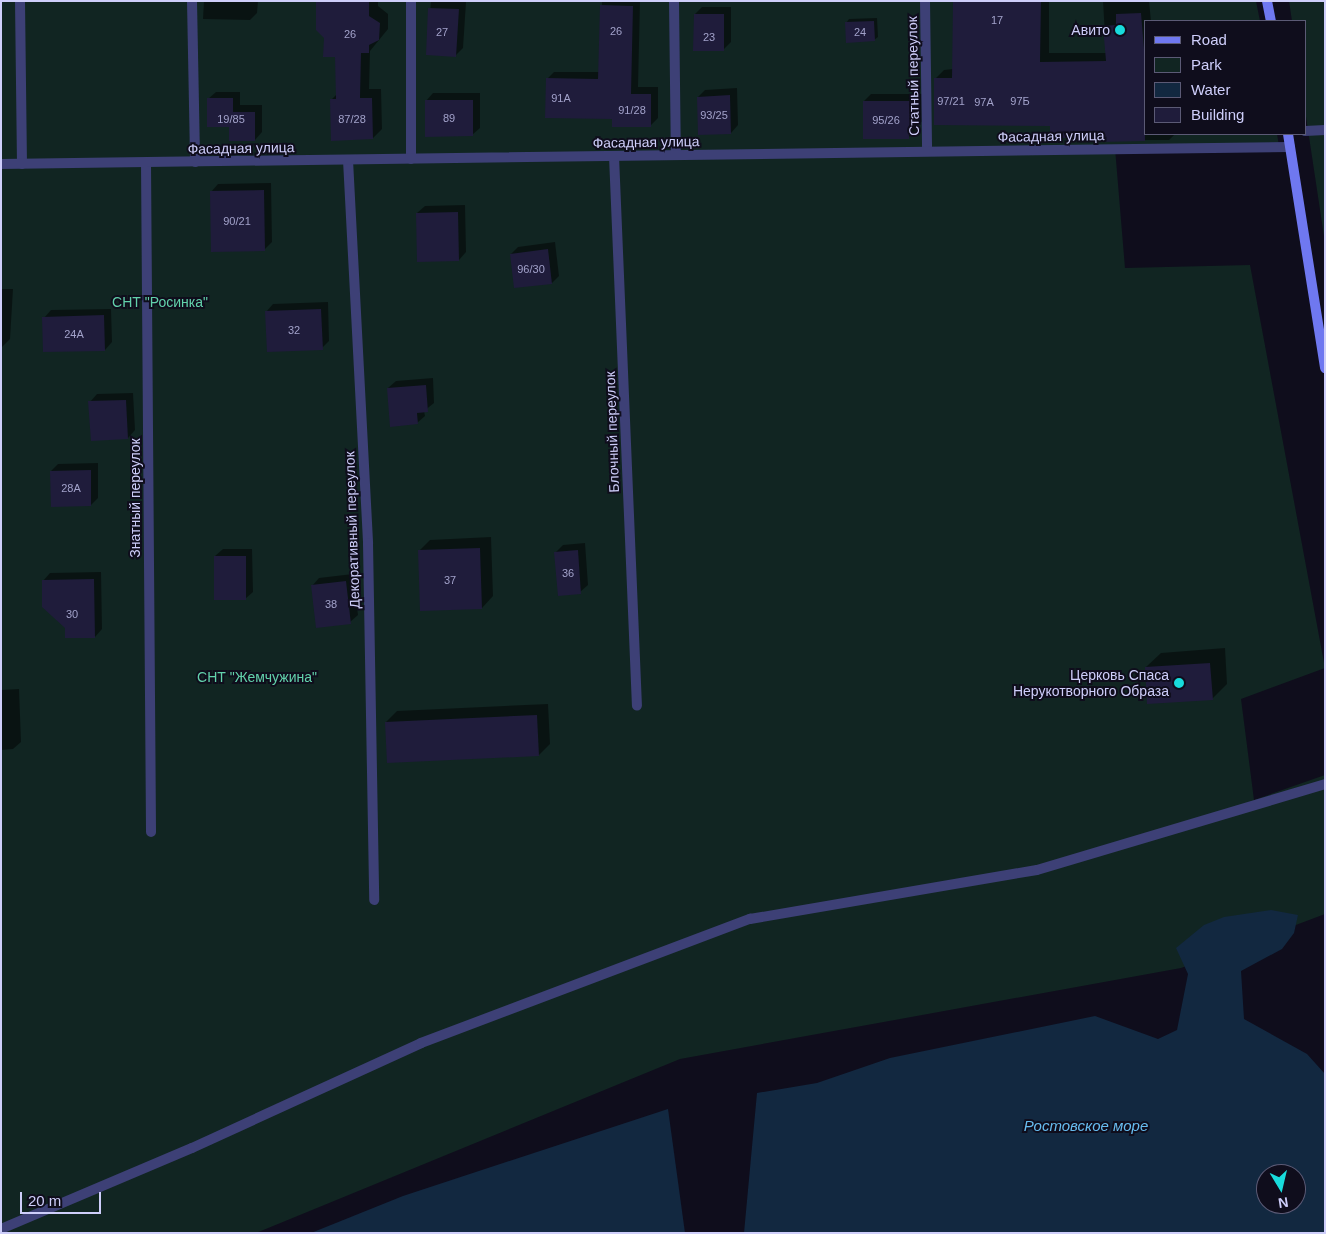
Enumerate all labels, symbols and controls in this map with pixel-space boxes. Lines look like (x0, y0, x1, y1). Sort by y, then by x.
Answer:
house number: 17 (991, 13, 1003, 27)
street label: Статный переулок (904, 16, 922, 136)
legend (1144, 20, 1306, 135)
place label: Авито (1071, 22, 1110, 38)
house number: 26 (610, 24, 622, 38)
marker: Авито (1114, 24, 1126, 36)
house number: 27 (436, 25, 448, 39)
house number: 24 (854, 25, 866, 39)
house number: 26 (344, 27, 356, 41)
house number: 23 (703, 30, 715, 44)
text: Road (1191, 31, 1227, 48)
text: Park (1191, 56, 1222, 73)
text: Water (1191, 81, 1230, 98)
house number: 91А (551, 91, 571, 105)
house number: 97/21 (937, 94, 965, 108)
house number: 97Б (1010, 94, 1030, 108)
house number: 97А (974, 95, 994, 109)
house number: 91/28 (618, 103, 646, 117)
text: Building (1191, 106, 1244, 123)
house number: 93/25 (700, 108, 728, 122)
house number: 89 (443, 111, 455, 125)
house number: 19/85 (217, 112, 245, 126)
house number: 87/28 (338, 112, 366, 126)
house number: 95/26 (872, 113, 900, 127)
street label: Фасадная улица (997, 127, 1105, 145)
street label: Фасадная улица (592, 133, 700, 151)
street label: Фасадная улица (187, 139, 295, 157)
house number: 90/21 (223, 214, 251, 228)
house number: 96/30 (517, 262, 545, 276)
park label: СНТ "Росинка" (112, 294, 208, 310)
house number: 32 (288, 323, 300, 337)
house number: 24А (64, 327, 84, 341)
street label: Блочный переулок (601, 371, 623, 493)
street label: Знатный переулок (127, 438, 143, 558)
street label: Декоративный переулок (341, 451, 363, 609)
house number: 28А (61, 481, 81, 495)
house number: 36 (562, 566, 574, 580)
house number: 37 (444, 573, 456, 587)
house number: 38 (325, 597, 337, 611)
house number: 30 (66, 607, 78, 621)
place label: Церковь Спаса Нерукотворного Образа (1013, 667, 1169, 700)
park label: СНТ "Жемчужина" (197, 669, 317, 685)
marker: Церковь Спаса Нерукотворного Образа (1173, 677, 1185, 689)
water label: Ростовское море (1024, 1117, 1148, 1135)
north arrow (1256, 1164, 1306, 1214)
scale bar (22, 1182, 104, 1214)
text: 20 m (28, 1192, 61, 1209)
text: N (1277, 1194, 1289, 1212)

